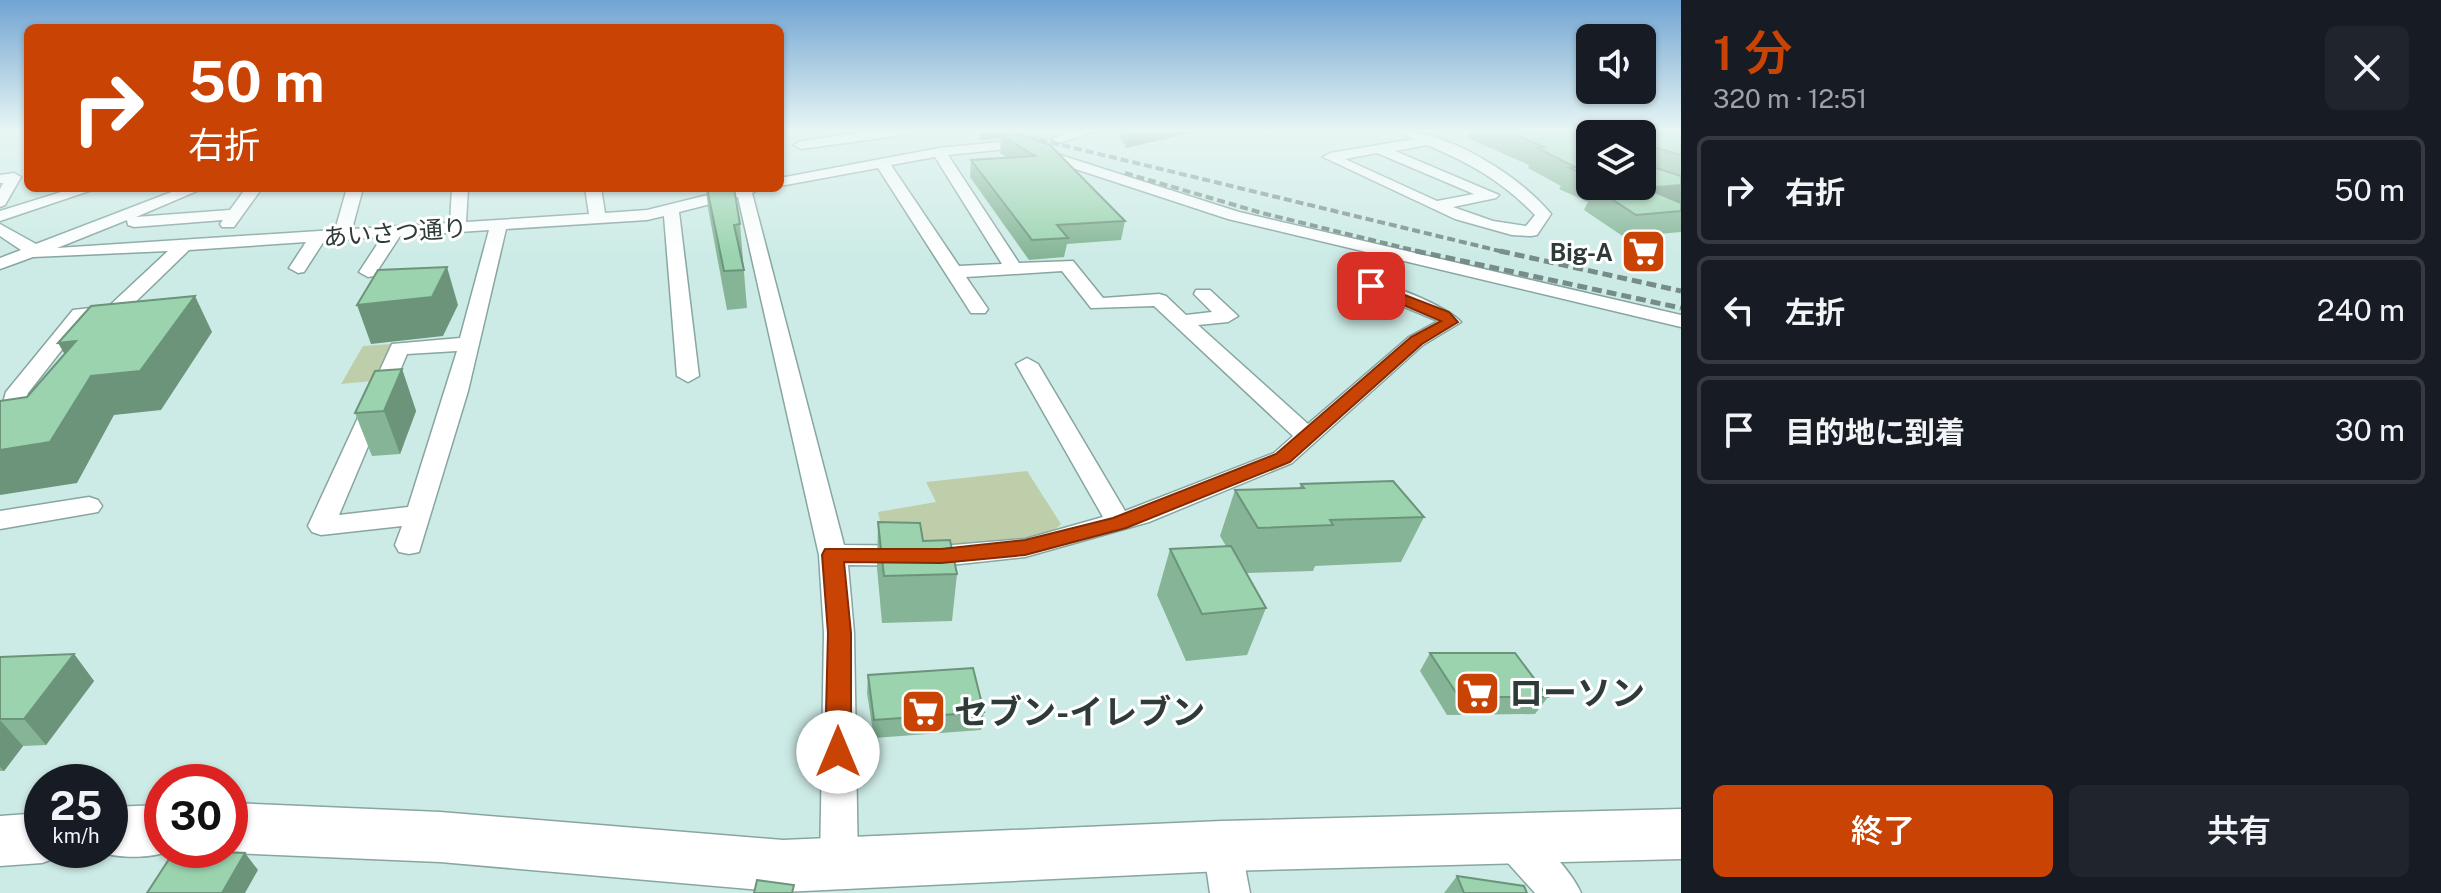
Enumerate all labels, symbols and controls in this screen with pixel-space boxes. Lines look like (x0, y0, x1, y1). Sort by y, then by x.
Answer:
map controls (1576, 24, 1656, 200)
button: sound (1576, 24, 1656, 104)
text: 1 分 (1713, 24, 1792, 81)
button: close (2325, 26, 2409, 110)
text: 50 m (188, 49, 325, 115)
icon: right (56, 56, 160, 160)
text: 320 m · 12:51 (1713, 83, 1867, 114)
button: layers (1576, 120, 1656, 200)
text: 右折 (188, 124, 260, 166)
icon: right (1717, 168, 1761, 212)
text: 50 m (2334, 172, 2405, 208)
text: 右折 (1785, 174, 1845, 210)
street label: あいさつ通り (322, 213, 468, 251)
supermarket icon: Big-A (1620, 228, 1668, 276)
place label: Big-A (1550, 238, 1613, 266)
pin (1337, 252, 1405, 320)
icon: arrive (1349, 264, 1393, 308)
icon: left (1717, 288, 1761, 332)
text: 240 m (2317, 292, 2405, 328)
text: 左折 (1785, 294, 1845, 330)
icon: arrive (1717, 408, 1761, 452)
text: 30 m (2335, 412, 2405, 448)
text: 目的地に到着 (1785, 414, 1965, 450)
supermarket icon: ローソン (1454, 669, 1502, 717)
place label: ローソン (1509, 673, 1645, 713)
supermarket icon: セブン-イレブン (899, 688, 947, 736)
place label: セブン-イレブン (954, 692, 1205, 732)
position arrow (796, 710, 880, 794)
speed limit sign: 30 (144, 764, 248, 868)
text: 25 (50, 782, 102, 829)
button: 終了 (1713, 785, 2053, 877)
button: 共有 (2069, 785, 2409, 877)
text: km/h (52, 824, 100, 848)

